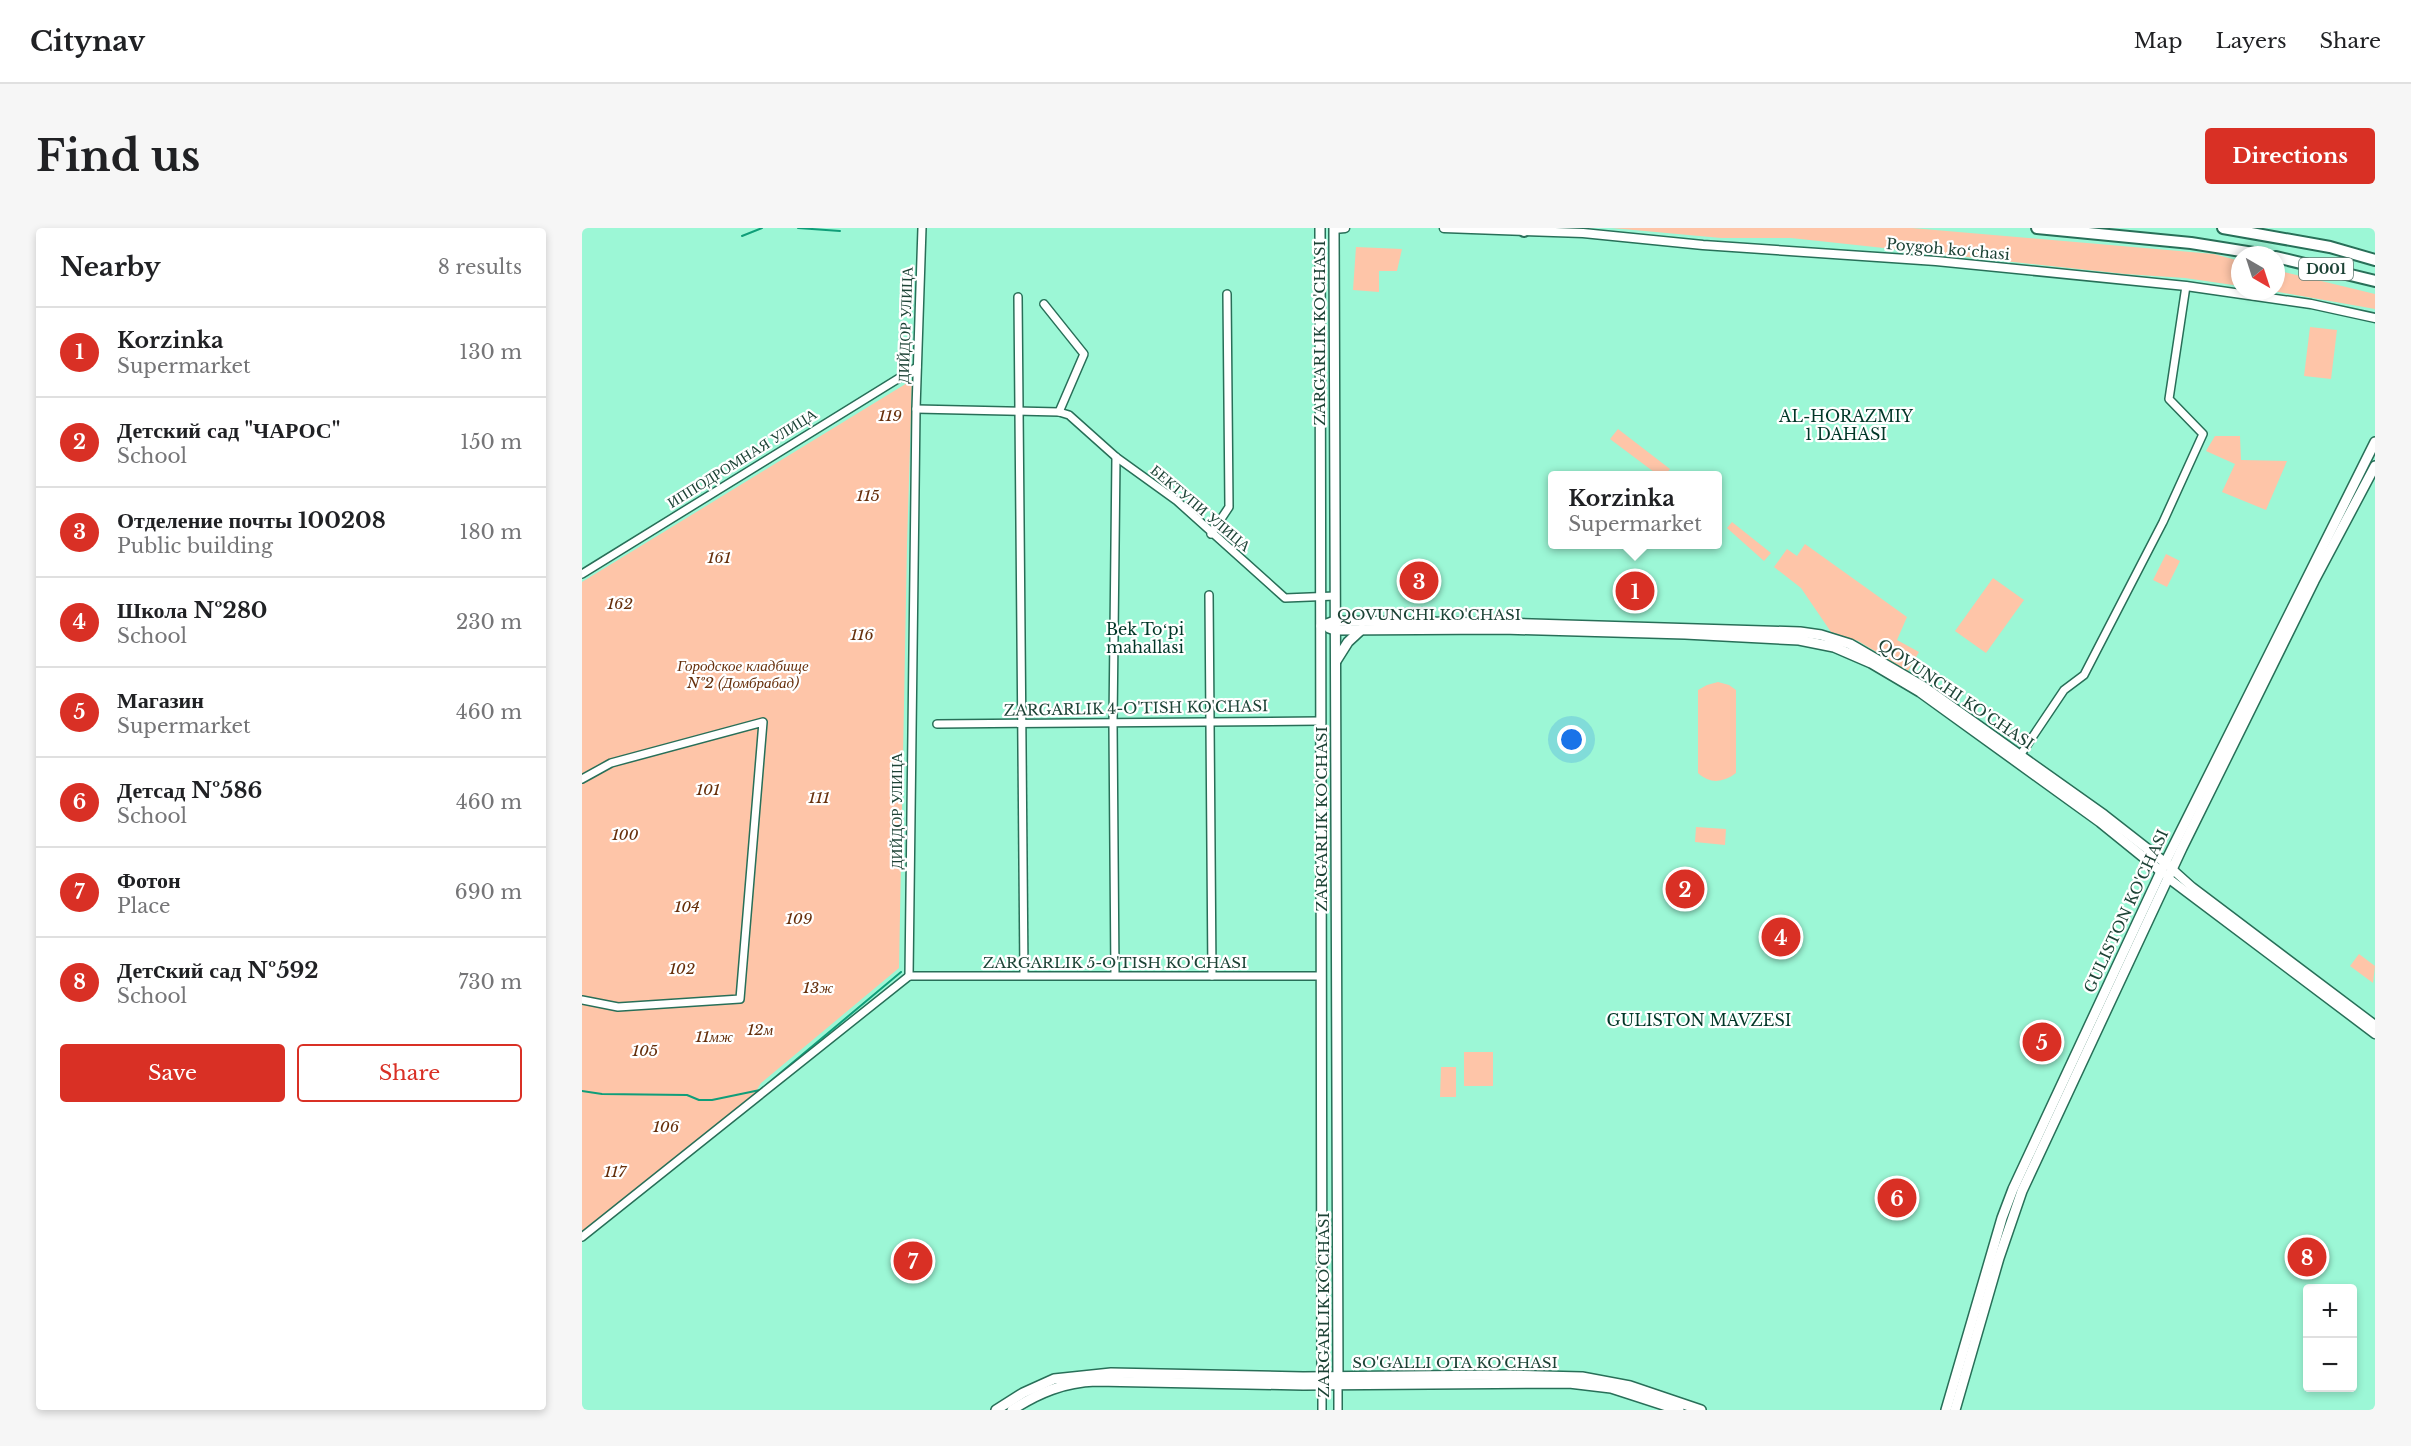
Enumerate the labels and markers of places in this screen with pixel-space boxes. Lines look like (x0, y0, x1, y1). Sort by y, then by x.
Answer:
pin: 3 (1400, 558, 1438, 604)
pin: 1 (1616, 568, 1654, 614)
pin: 2 (1666, 866, 1704, 912)
pin: 4 (1762, 914, 1800, 960)
pin: 5 (2022, 1020, 2062, 1064)
pin: 6 (1878, 1176, 1916, 1220)
pin: 8 (2288, 1234, 2326, 1280)
pin: 7 (894, 1238, 932, 1284)

